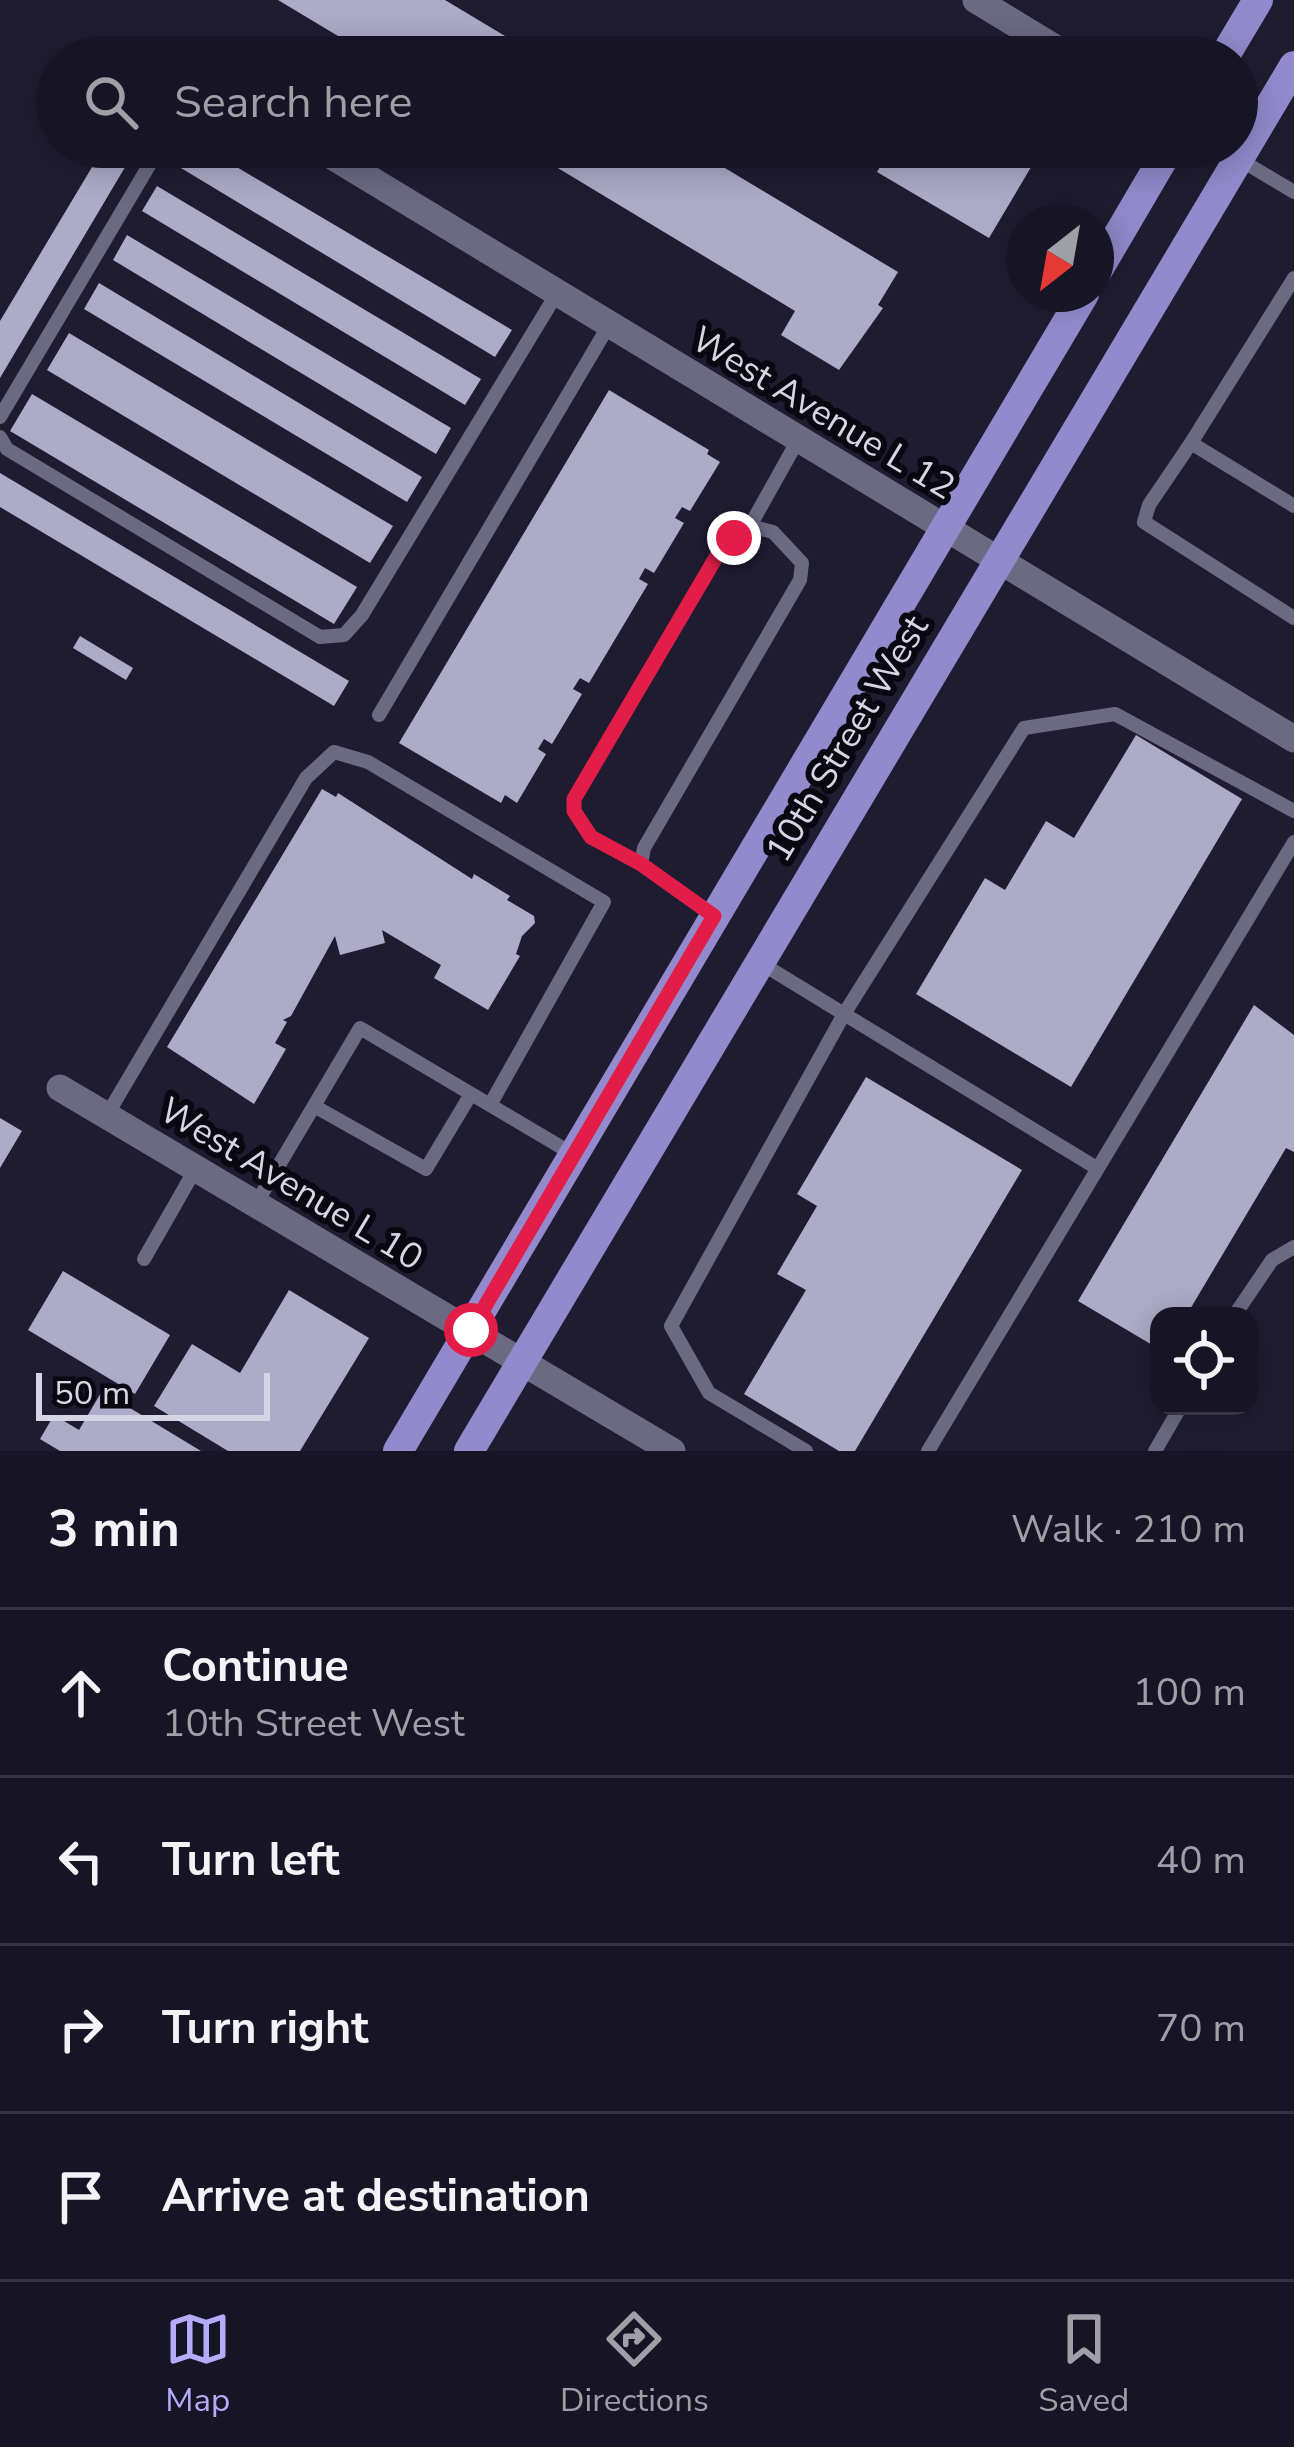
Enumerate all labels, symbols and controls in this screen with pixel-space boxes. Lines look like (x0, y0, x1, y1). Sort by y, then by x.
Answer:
search box (36, 36, 1258, 168)
icon: search (78, 69, 144, 135)
text: Search here (174, 72, 413, 133)
north arrow (1006, 204, 1114, 312)
street label: West Avenue L 12 (682, 315, 964, 511)
route end (707, 511, 761, 565)
street label: 10th Street West (754, 606, 940, 871)
street label: West Avenue L 10 (150, 1086, 432, 1282)
route start (444, 1303, 498, 1357)
map controls (1150, 1307, 1258, 1415)
button: locate (1150, 1307, 1258, 1415)
scale bar (36, 1367, 270, 1420)
text: 50 m (54, 1371, 130, 1416)
text: 3 min (48, 1494, 180, 1564)
text: Walk · 210 m (1011, 1503, 1246, 1556)
text: Continue (162, 1636, 349, 1697)
icon: ahead (48, 1660, 114, 1726)
text: 100 m (1132, 1666, 1246, 1719)
text: 10th Street West (162, 1697, 465, 1750)
icon: left (48, 1828, 114, 1894)
text: Turn left (162, 1830, 340, 1891)
text: 40 m (1156, 1834, 1246, 1887)
icon: right (48, 1996, 114, 2062)
text: Turn right (162, 1998, 369, 2059)
text: 70 m (1156, 2002, 1246, 2055)
icon: arrive (48, 2164, 114, 2230)
text: Arrive at destination (162, 2166, 590, 2227)
tab: Map (165, 2306, 231, 2423)
tab: Directions (560, 2306, 709, 2423)
tab: Saved (1038, 2306, 1129, 2423)

